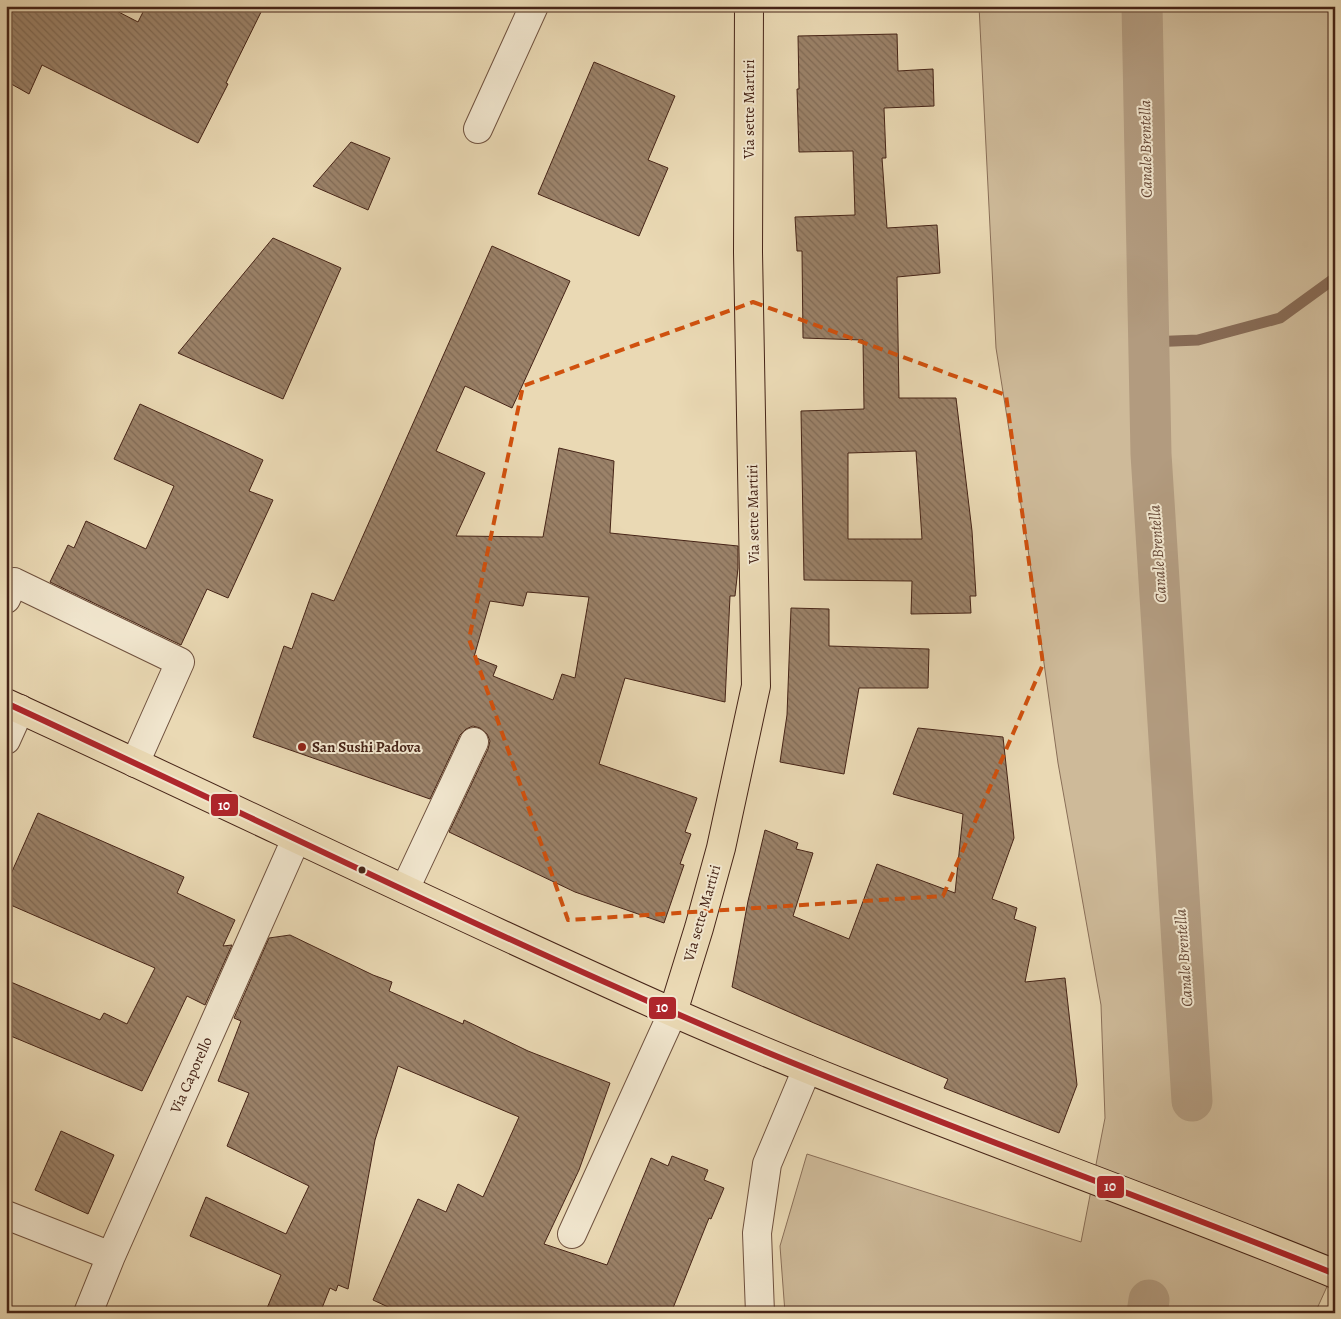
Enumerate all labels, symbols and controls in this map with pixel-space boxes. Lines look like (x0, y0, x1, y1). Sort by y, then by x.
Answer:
street label: Via sette Martiri (739, 59, 759, 160)
water label: Canale Brentella (1134, 99, 1158, 198)
street label: Via sette Martiri (742, 464, 764, 565)
water label: Canale Brentella (1144, 504, 1172, 604)
place label: San Sushi Padova (312, 737, 422, 757)
marker: San Sushi Padova (296, 741, 308, 753)
line badge: 10 (210, 793, 239, 817)
text: 10 (218, 796, 230, 815)
street label: Via sette Martiri (678, 862, 725, 965)
unlabelled marker (357, 865, 367, 875)
water label: Canale Brentella (1170, 908, 1198, 1008)
line badge: 10 (648, 996, 677, 1020)
text: 10 (656, 998, 668, 1017)
street label: Via Caporello (165, 1034, 217, 1117)
line badge: 10 (1096, 1175, 1125, 1199)
text: 10 (1104, 1177, 1116, 1196)

